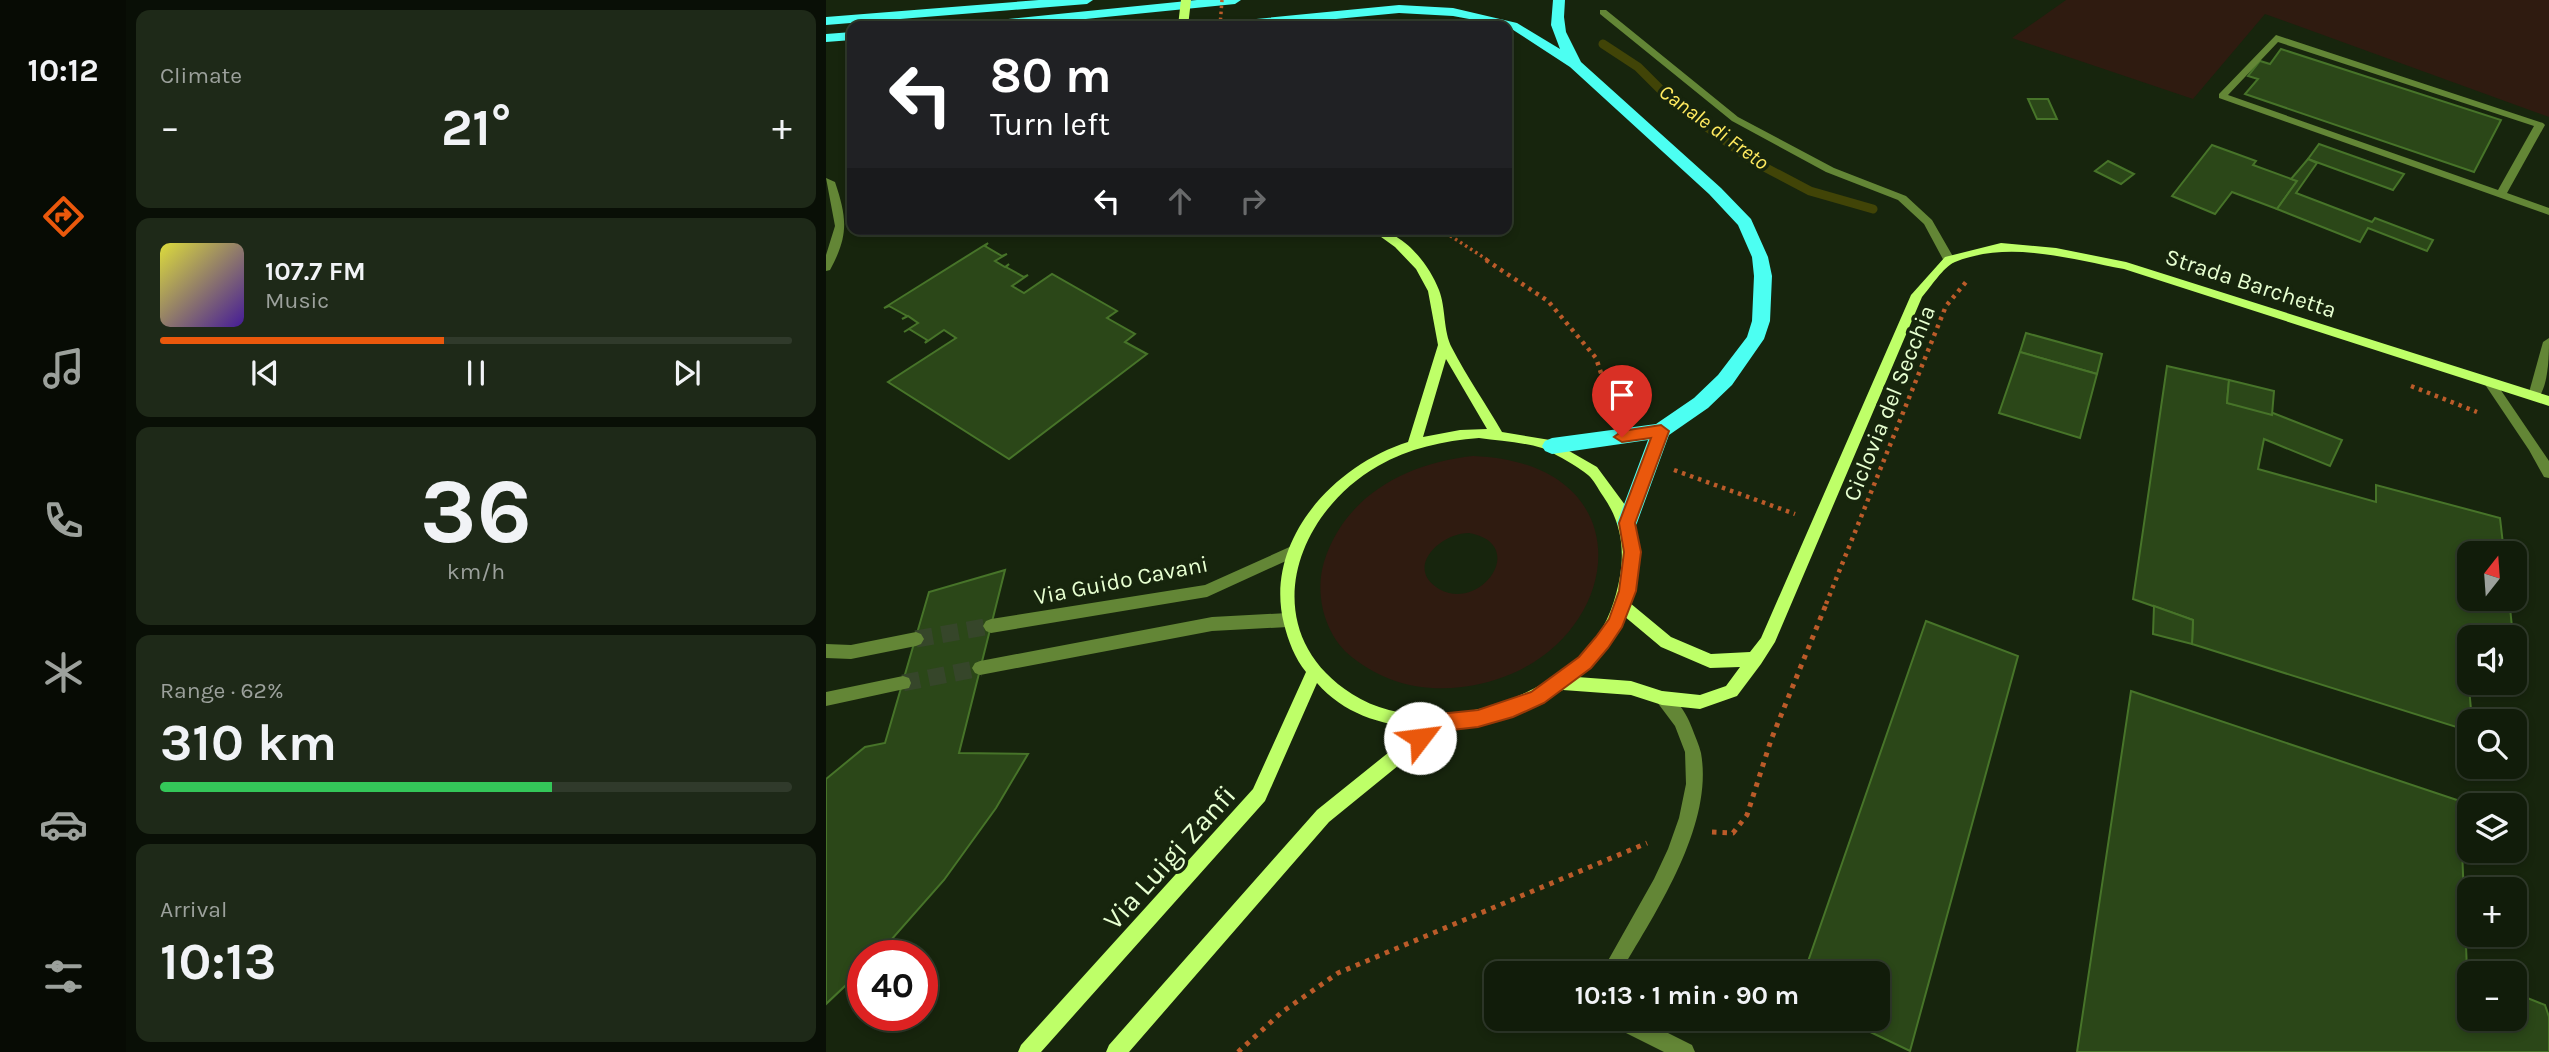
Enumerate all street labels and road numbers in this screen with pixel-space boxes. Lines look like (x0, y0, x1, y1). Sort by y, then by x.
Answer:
street label: Strada Barchetta (2162, 243, 2340, 324)
street label: Ciclovia del Secchia (1838, 301, 1941, 505)
street label: Via Guido Cavani (1032, 550, 1210, 611)
street label: Via Luigi Zanfi (1096, 779, 1243, 936)

